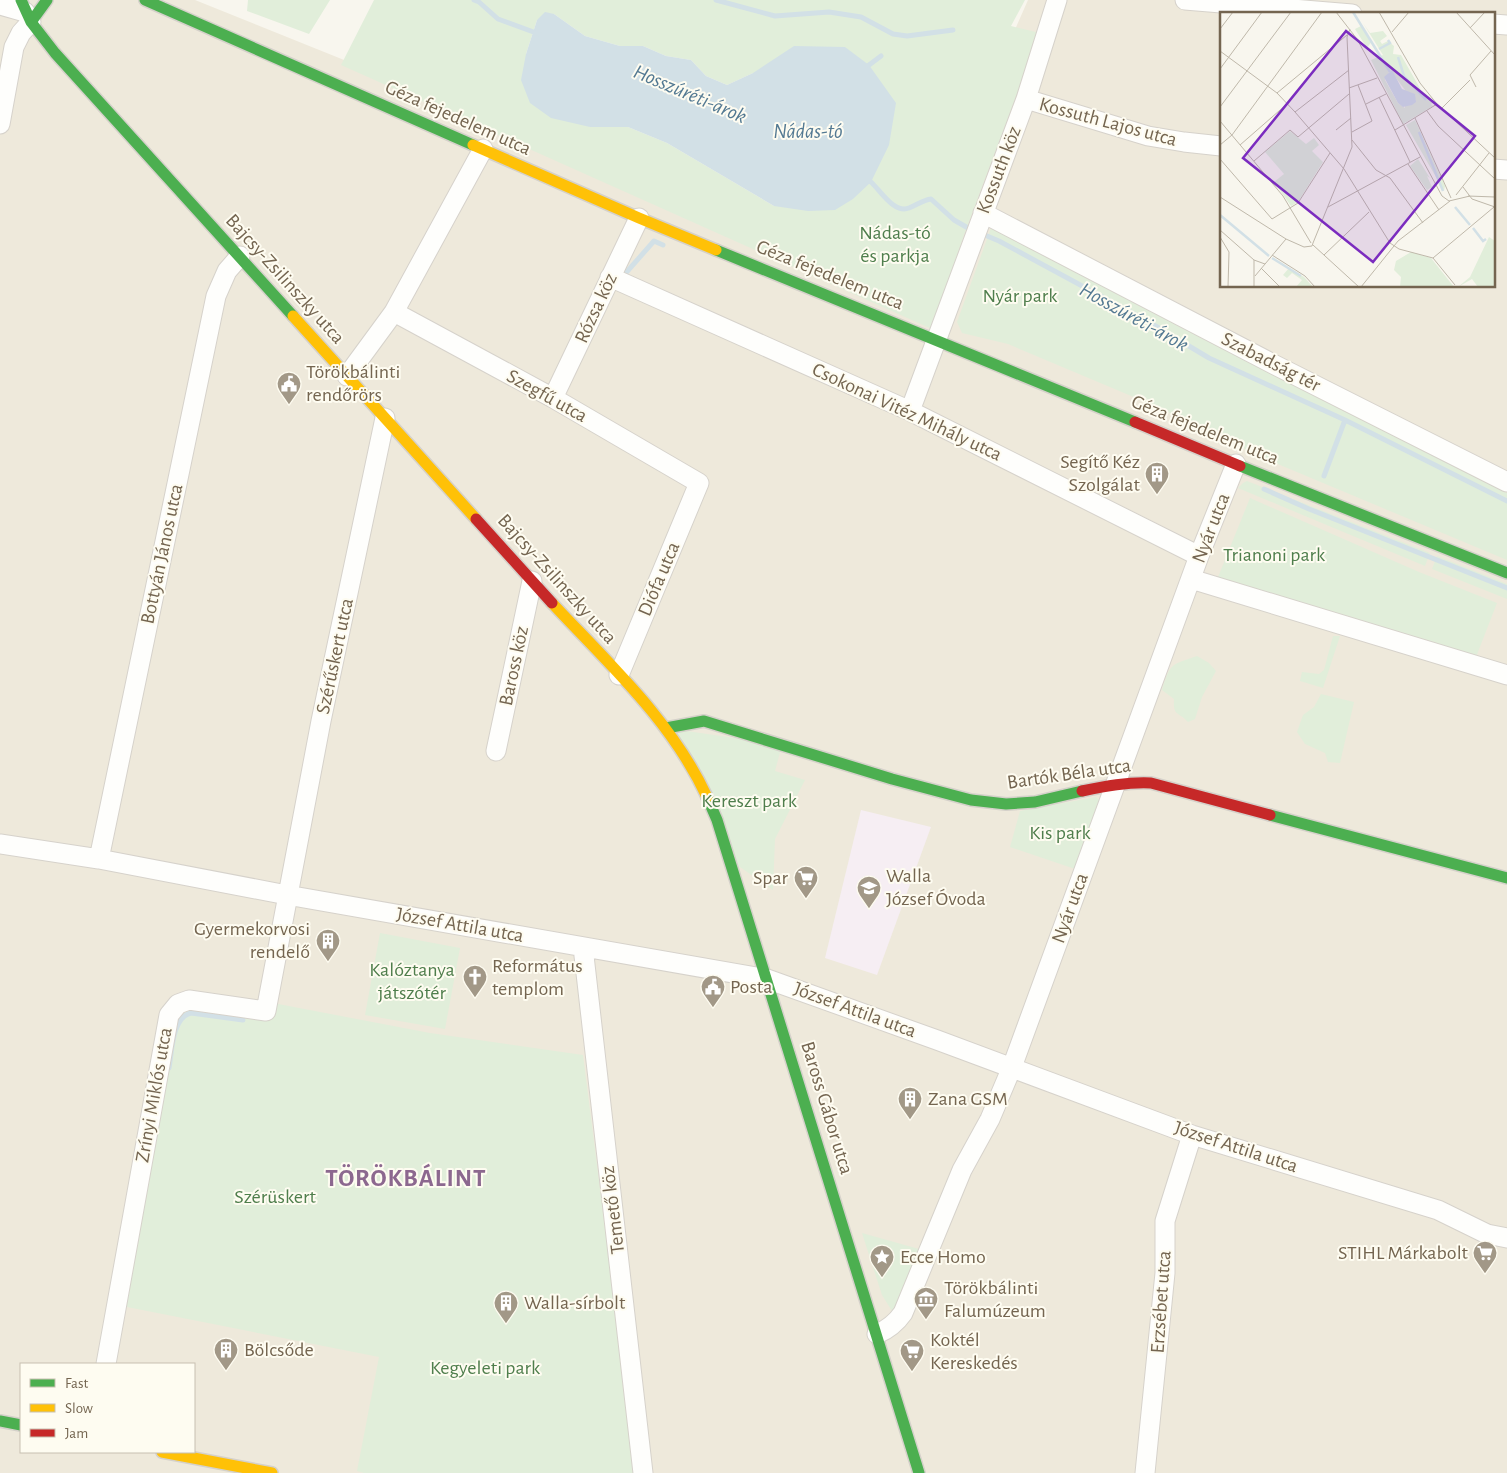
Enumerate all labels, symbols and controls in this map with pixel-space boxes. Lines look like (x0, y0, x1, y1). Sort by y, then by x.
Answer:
inset map (1220, 12, 1494, 288)
water label: Hosszúréti-árok (630, 61, 750, 127)
street label: Géza fejedelem utca (382, 77, 534, 159)
street label: Kossuth Lajos utca (1037, 94, 1179, 150)
water label: Nádas-tó (773, 121, 843, 142)
street label: Kossuth köz (973, 123, 1025, 217)
street label: Bajcsy-Zsilinszky utca (222, 210, 348, 348)
park label: Nádas-tó és parkja (859, 223, 931, 266)
street label: Géza fejedelem utca (753, 236, 907, 314)
street label: Rózsa köz (571, 270, 621, 346)
water label: Hosszúréti-árok (1076, 279, 1192, 356)
park label: Nyár park (983, 286, 1057, 306)
street label: Szabadság tér (1218, 329, 1324, 396)
street label: Csokonai Vitéz Mihály utca (809, 359, 1005, 465)
place label: Törökbálinti rendőrörs (306, 362, 400, 405)
street label: Szegfű utca (503, 366, 591, 426)
public building icon: Törökbálinti rendőrörs (276, 371, 302, 405)
street label: Géza fejedelem utca (1128, 391, 1282, 469)
place label: Segítő Kéz Szolgálat (1060, 452, 1141, 495)
building icon: Segítő Kéz Szolgálat (1144, 461, 1170, 495)
street label: Bottyán János utca (137, 482, 187, 626)
street label: Nyár utca (1189, 490, 1233, 566)
street label: Bajcsy-Zsilinszky utca (494, 510, 620, 648)
street label: Diófa utca (634, 539, 684, 619)
park label: Trianoni park (1223, 545, 1325, 565)
street label: Szérűskert utca (313, 596, 357, 716)
street label: Baross köz (496, 624, 532, 708)
street label: Bartók Béla utca (1006, 755, 1132, 793)
park label: Kereszt park (701, 791, 797, 811)
park label: Kis park (1029, 823, 1091, 843)
supermarket icon: Spar (793, 865, 819, 899)
place label: Walla József Óvoda (886, 866, 986, 909)
place label: Spar (753, 868, 789, 888)
street label: Nyár utca (1048, 870, 1092, 946)
school or university icon: Walla József Óvoda (856, 875, 882, 909)
street label: József Attila utca (395, 904, 525, 946)
place label: Gyermekorvosi rendelő (194, 919, 310, 962)
building icon: Gyermekorvosi rendelő (315, 928, 341, 962)
place label: Református templom (492, 956, 583, 999)
park label: Kalóztanya játszótér (369, 960, 455, 1003)
church icon: Református templom (462, 964, 488, 998)
public building icon: Posta (700, 974, 726, 1008)
place label: Posta (730, 977, 772, 997)
street label: József Attila utca (791, 979, 919, 1041)
street label: Zrínyi Miklós utca (132, 1026, 176, 1164)
street label: Baross Gábor utca (797, 1039, 857, 1177)
building icon: Zana GSM (897, 1086, 923, 1120)
place label: Zana GSM (928, 1089, 1008, 1109)
street label: József Attila utca (1172, 1118, 1300, 1176)
district label: TÖRÖKBÁLINT (325, 1163, 487, 1191)
street label: Temető köz (598, 1165, 628, 1255)
park label: Szérüskert (234, 1187, 316, 1207)
supermarket icon: STIHL Márkabolt (1472, 1240, 1498, 1274)
place label: STIHL Márkabolt (1338, 1243, 1469, 1263)
place icon: Ecce Homo (869, 1244, 895, 1278)
place label: Ecce Homo (900, 1247, 986, 1267)
street label: Erzsébet utca (1147, 1250, 1175, 1354)
place label: Törökbálinti Falumúzeum (944, 1278, 1046, 1321)
museum icon: Törökbálinti Falumúzeum (913, 1286, 939, 1320)
building icon: Walla-sírbolt (493, 1290, 519, 1324)
place label: Walla-sírbolt (524, 1293, 626, 1313)
place label: Koktél Kereskedés (930, 1330, 1018, 1373)
building icon: Bölcsőde (213, 1337, 239, 1371)
supermarket icon: Koktél Kereskedés (899, 1338, 925, 1372)
place label: Bölcsőde (244, 1340, 314, 1360)
park label: Kegyeleti park (430, 1358, 540, 1378)
legend (20, 1363, 195, 1453)
text: Fast (65, 1376, 89, 1391)
text: Slow (65, 1401, 93, 1416)
text: Jam (65, 1426, 88, 1441)

